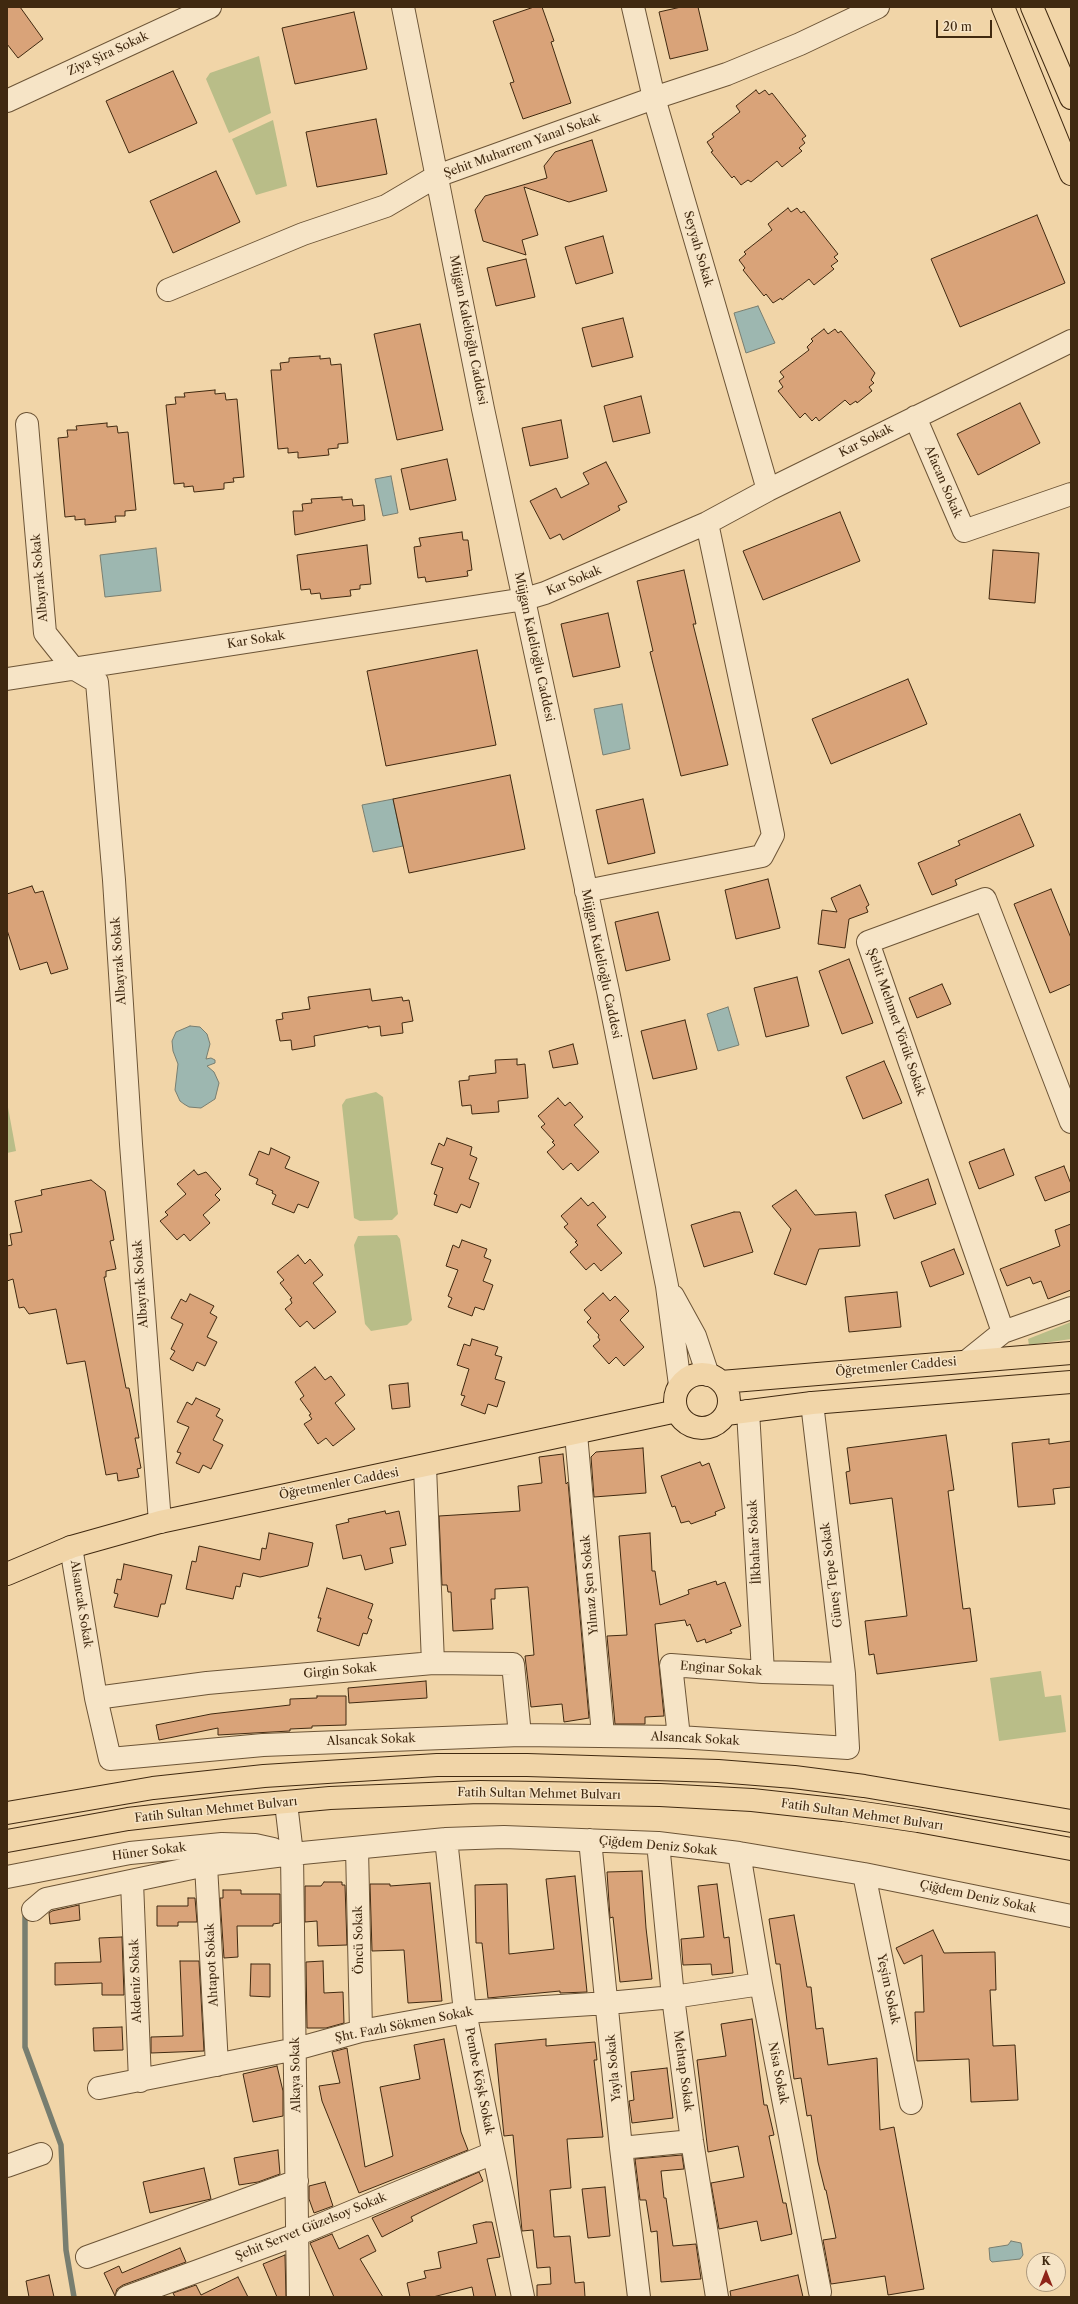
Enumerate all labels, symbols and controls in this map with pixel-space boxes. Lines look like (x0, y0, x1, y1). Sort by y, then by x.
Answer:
scale bar (938, 12, 994, 38)
text: 20 m (943, 19, 972, 34)
street label: Ziya Şira Sokak (65, 29, 151, 79)
street label: Şehit Muharrem Yanal Sokak (442, 111, 602, 181)
street label: Seyyah Sokak (680, 209, 716, 289)
street label: Müjgan Kalelioğlu Caddesi (446, 254, 490, 406)
street label: Kar Sokak (837, 421, 895, 461)
street label: Afacan Sokak (921, 444, 965, 520)
street label: Albayrak Sokak (29, 533, 51, 623)
street label: Kar Sokak (544, 563, 604, 599)
street label: Müjgan Kalelioğlu Caddesi (511, 571, 557, 723)
street label: Kar Sokak (226, 628, 286, 652)
street label: Müjgan Kalelioğlu Caddesi (578, 888, 624, 1040)
street label: Albayrak Sokak (109, 916, 129, 1006)
street label: Şehit Mehmet Yörük Sokak (864, 946, 928, 1098)
street label: Albayrak Sokak (131, 1239, 151, 1329)
street label: Öğretmenler Caddesi (835, 1355, 957, 1379)
street label: Öğretmenler Caddesi (278, 1465, 400, 1503)
street label: İlkbahar Sokak (746, 1499, 764, 1585)
street label: Güneş Tepe Sokak (818, 1522, 846, 1628)
street label: Yılmaz Şen Sokak (578, 1534, 602, 1636)
street label: Alsancak Sokak (67, 1559, 95, 1649)
street label: Enginar Sokak (679, 1659, 763, 1679)
street label: Girgin Sokak (303, 1661, 377, 1681)
street label: Alsancak Sokak (650, 1729, 740, 1749)
street label: Alsancak Sokak (326, 1731, 416, 1749)
street label: Fatih Sultan Mehmet Bulvarı (457, 1785, 621, 1803)
street label: Fatih Sultan Mehmet Bulvarı (134, 1794, 298, 1826)
street label: Fatih Sultan Mehmet Bulvarı (780, 1796, 944, 1834)
street label: Çiğdem Deniz Sokak (598, 1834, 718, 1858)
street label: Hüner Sokak (111, 1840, 187, 1864)
street label: Çiğdem Deniz Sokak (918, 1878, 1038, 1916)
street label: Öncü Sokak (351, 1906, 367, 1974)
street label: Ahtapot Sokak (203, 1923, 221, 2007)
street label: Akdeniz Sokak (127, 1939, 145, 2023)
street label: Yeşim Sokak (874, 1952, 902, 2026)
street label: Şht. Fazlı Sökmen Sokak (334, 2005, 474, 2045)
street label: Pembe Köşk Sokak (462, 2026, 496, 2136)
street label: Mehtap Sokak (670, 2030, 696, 2112)
street label: Yayla Sokak (604, 2034, 624, 2102)
street label: Alkaya Sokak (288, 2037, 304, 2113)
street label: Nisa Sokak (765, 2041, 791, 2105)
street label: Şehit Servet Güzelsoy Sokak (233, 2190, 389, 2264)
north arrow (1026, 2252, 1066, 2292)
text: K (1042, 2254, 1050, 2268)

